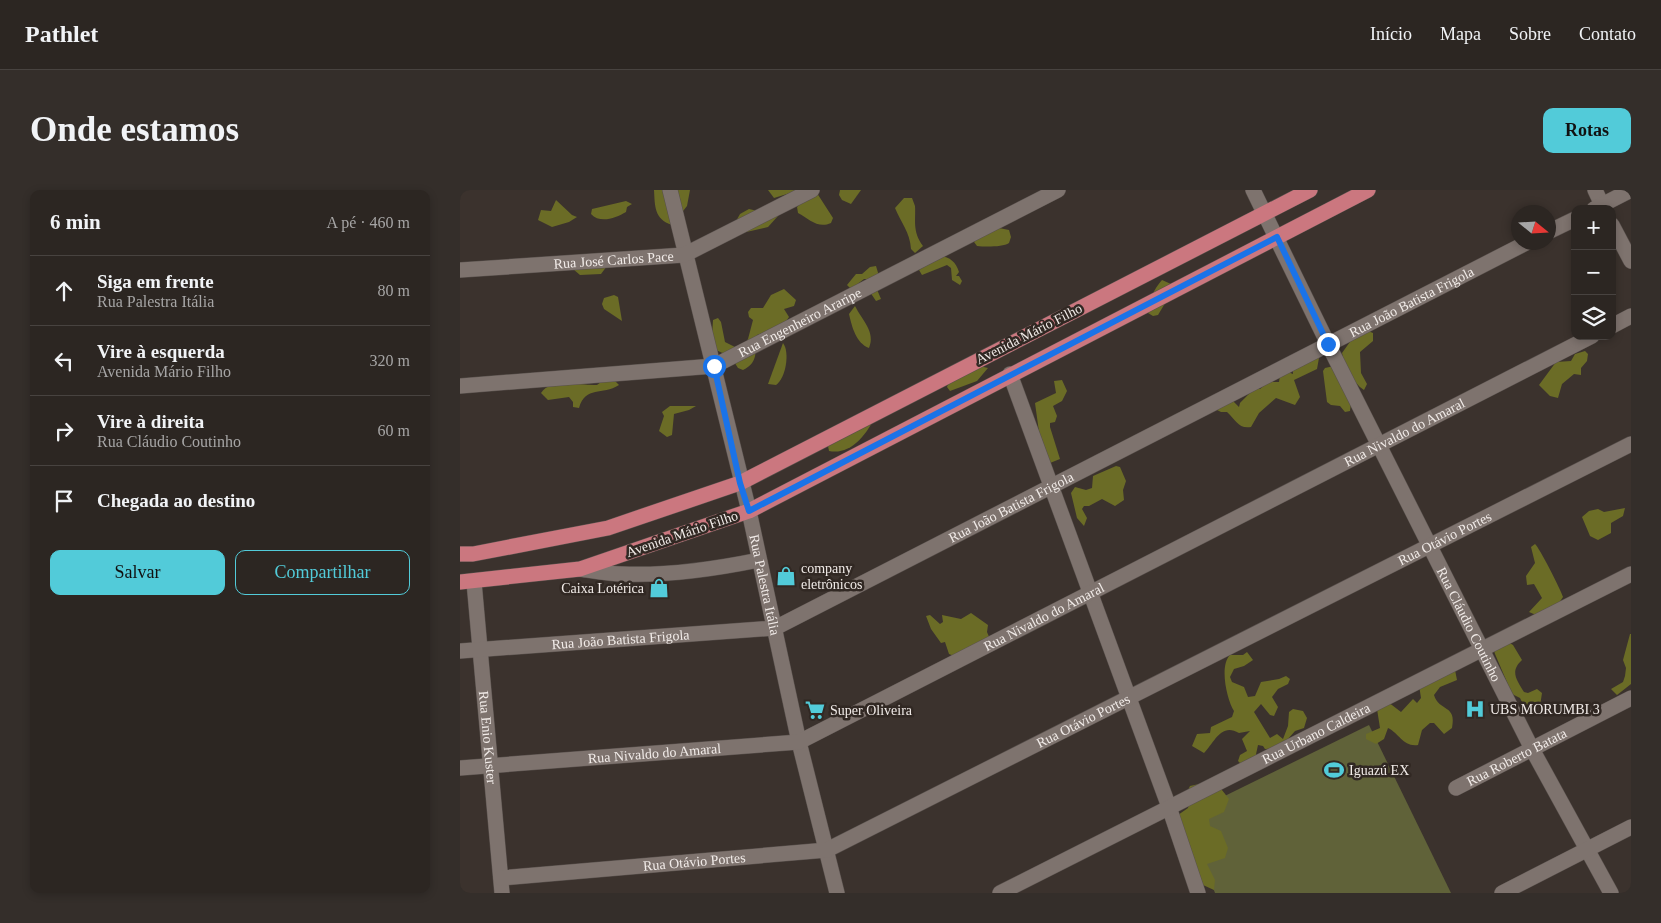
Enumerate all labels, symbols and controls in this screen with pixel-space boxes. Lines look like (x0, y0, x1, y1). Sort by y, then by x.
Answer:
text: Pathlet (25, 21, 98, 47)
text: Início (1370, 24, 1412, 44)
text: Mapa (1440, 24, 1481, 44)
text: Sobre (1509, 24, 1551, 44)
text: Contato (1579, 24, 1636, 44)
button: Rotas (1543, 108, 1631, 153)
text: Onde estamos (30, 110, 239, 149)
north arrow (1511, 205, 1556, 250)
map controls (1571, 205, 1616, 340)
button: + (1571, 205, 1616, 250)
text: 6 min (50, 210, 101, 234)
text: A pé · 460 m (326, 214, 410, 231)
street label: Rua José Carlos Pace (553, 248, 674, 271)
button: − (1571, 250, 1616, 295)
street label: Rua João Batista Frigola (1347, 263, 1477, 340)
text: Siga em frente (97, 271, 214, 292)
icon: ahead (50, 277, 78, 305)
text: 80 m (378, 282, 410, 299)
street label: Rua Engenheiro Araripe (736, 284, 864, 360)
text: Rua Palestra Itália (97, 293, 214, 310)
button: layers (1571, 295, 1616, 340)
street label: Avenida Mário Filho (973, 301, 1085, 367)
route end (1317, 333, 1340, 356)
text: Vire à esquerda (97, 341, 225, 362)
icon: left (50, 347, 78, 375)
text: 320 m (370, 352, 410, 369)
route start (703, 355, 726, 378)
text: Avenida Mário Filho (97, 363, 231, 380)
street label: Rua Nivaldo do Amaral (1341, 395, 1467, 469)
text: Vire à direita (97, 411, 204, 432)
icon: right (50, 417, 78, 445)
text: 60 m (378, 422, 410, 439)
text: Rua Cláudio Coutinho (97, 433, 241, 450)
street label: Rua João Batista Frigola (946, 469, 1077, 545)
icon: arrive (50, 487, 78, 515)
text: Chegada ao destino (97, 490, 255, 511)
street label: Avenida Mário Filho (624, 508, 740, 560)
street label: Rua Otávio Portes (1395, 508, 1494, 568)
street label: Rua Palestra Itália (747, 533, 783, 637)
button: Salvar (50, 550, 225, 595)
button: Compartilhar (235, 550, 410, 595)
place label: company eletrônicos (801, 561, 862, 592)
shop icon: company eletrônicos (775, 565, 797, 587)
street label: Rua Cláudio Coutinho (1434, 565, 1504, 684)
shop icon: Caixa Lotérica (648, 577, 670, 599)
street label: Rua Nivaldo do Amaral (981, 580, 1107, 654)
place label: Caixa Lotérica (561, 581, 645, 596)
street label: Rua João Batista Frigola (551, 627, 691, 652)
street label: Rua Enio Kuster (476, 690, 500, 785)
street label: Rua Otávio Portes (1034, 691, 1132, 751)
hospital icon: UBS MORUMBI 3 (1464, 698, 1486, 720)
supermarket icon: Super Oliveira (804, 699, 826, 721)
street label: Rua Urbano Caldeira (1259, 699, 1373, 767)
place label: UBS MORUMBI 3 (1490, 702, 1600, 717)
place label: Super Oliveira (830, 703, 913, 718)
street label: Rua Roberto Batata (1464, 725, 1570, 789)
street label: Rua Nivaldo do Amaral (587, 740, 722, 766)
sports icon: Iguazú EX (1323, 759, 1345, 781)
place label: Iguazú EX (1349, 763, 1409, 778)
street label: Rua Otávio Portes (642, 850, 746, 873)

